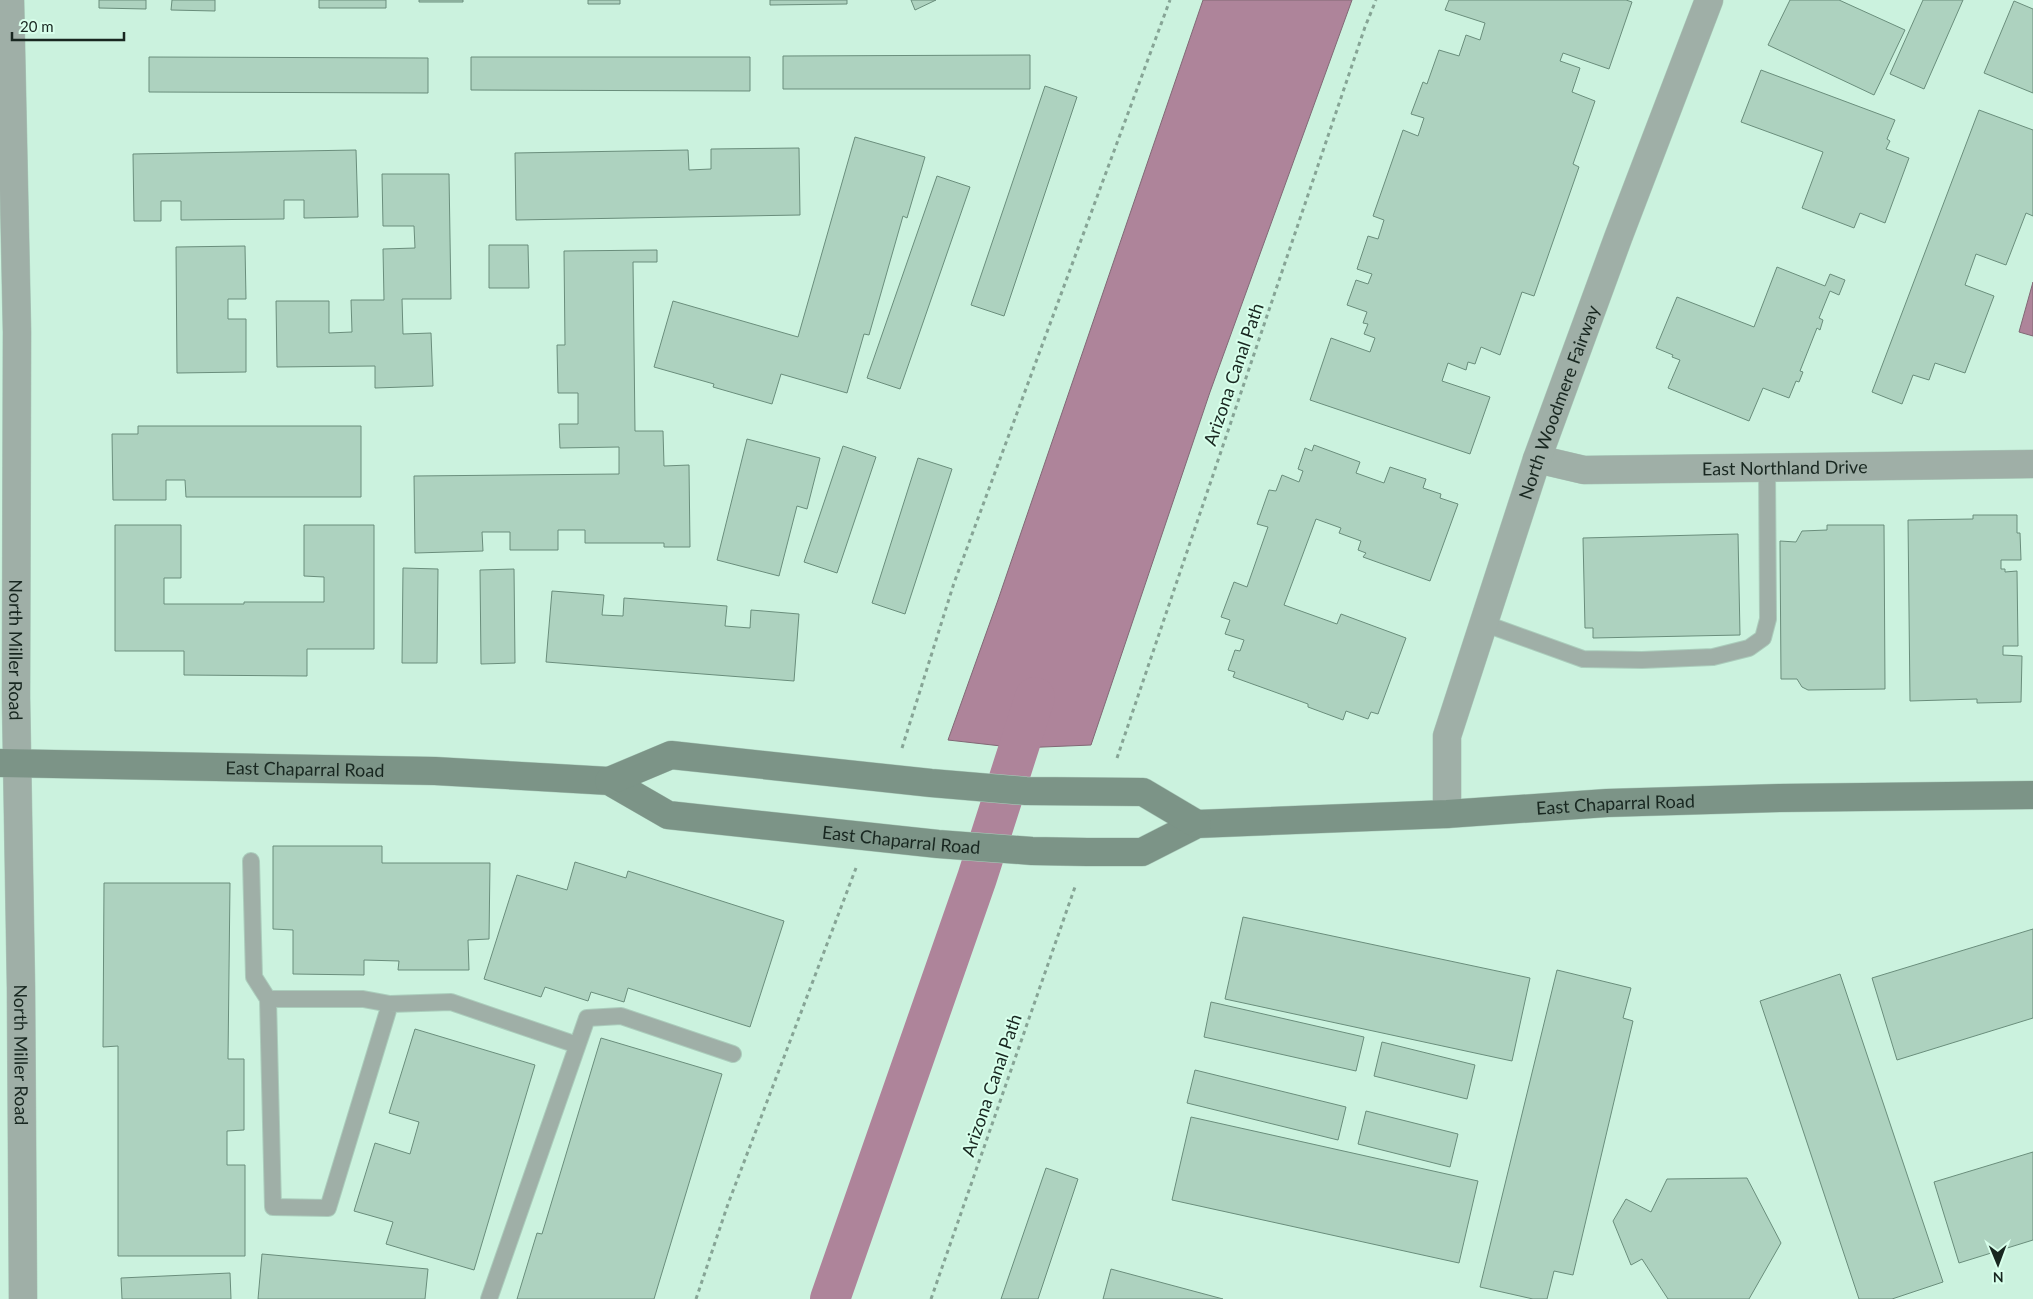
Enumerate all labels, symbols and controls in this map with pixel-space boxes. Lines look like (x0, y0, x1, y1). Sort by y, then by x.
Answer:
scale bar (12, 10, 125, 42)
text: 20 m (20, 17, 54, 35)
street label: Arizona Canal Path (1198, 300, 1268, 448)
street label: North Woodmere Fairway (1514, 301, 1604, 502)
street label: East Northland Drive (1702, 455, 1868, 479)
street label: North Miller Road (5, 579, 27, 721)
street label: East Chaparral Road (225, 756, 385, 781)
street label: East Chaparral Road (1535, 789, 1695, 819)
street label: East Chaparral Road (821, 821, 981, 858)
street label: North Miller Road (10, 984, 33, 1125)
street label: Arizona Canal Path (956, 1011, 1026, 1159)
north arrow (1973, 1239, 2023, 1289)
text: N (1993, 1269, 2004, 1286)

